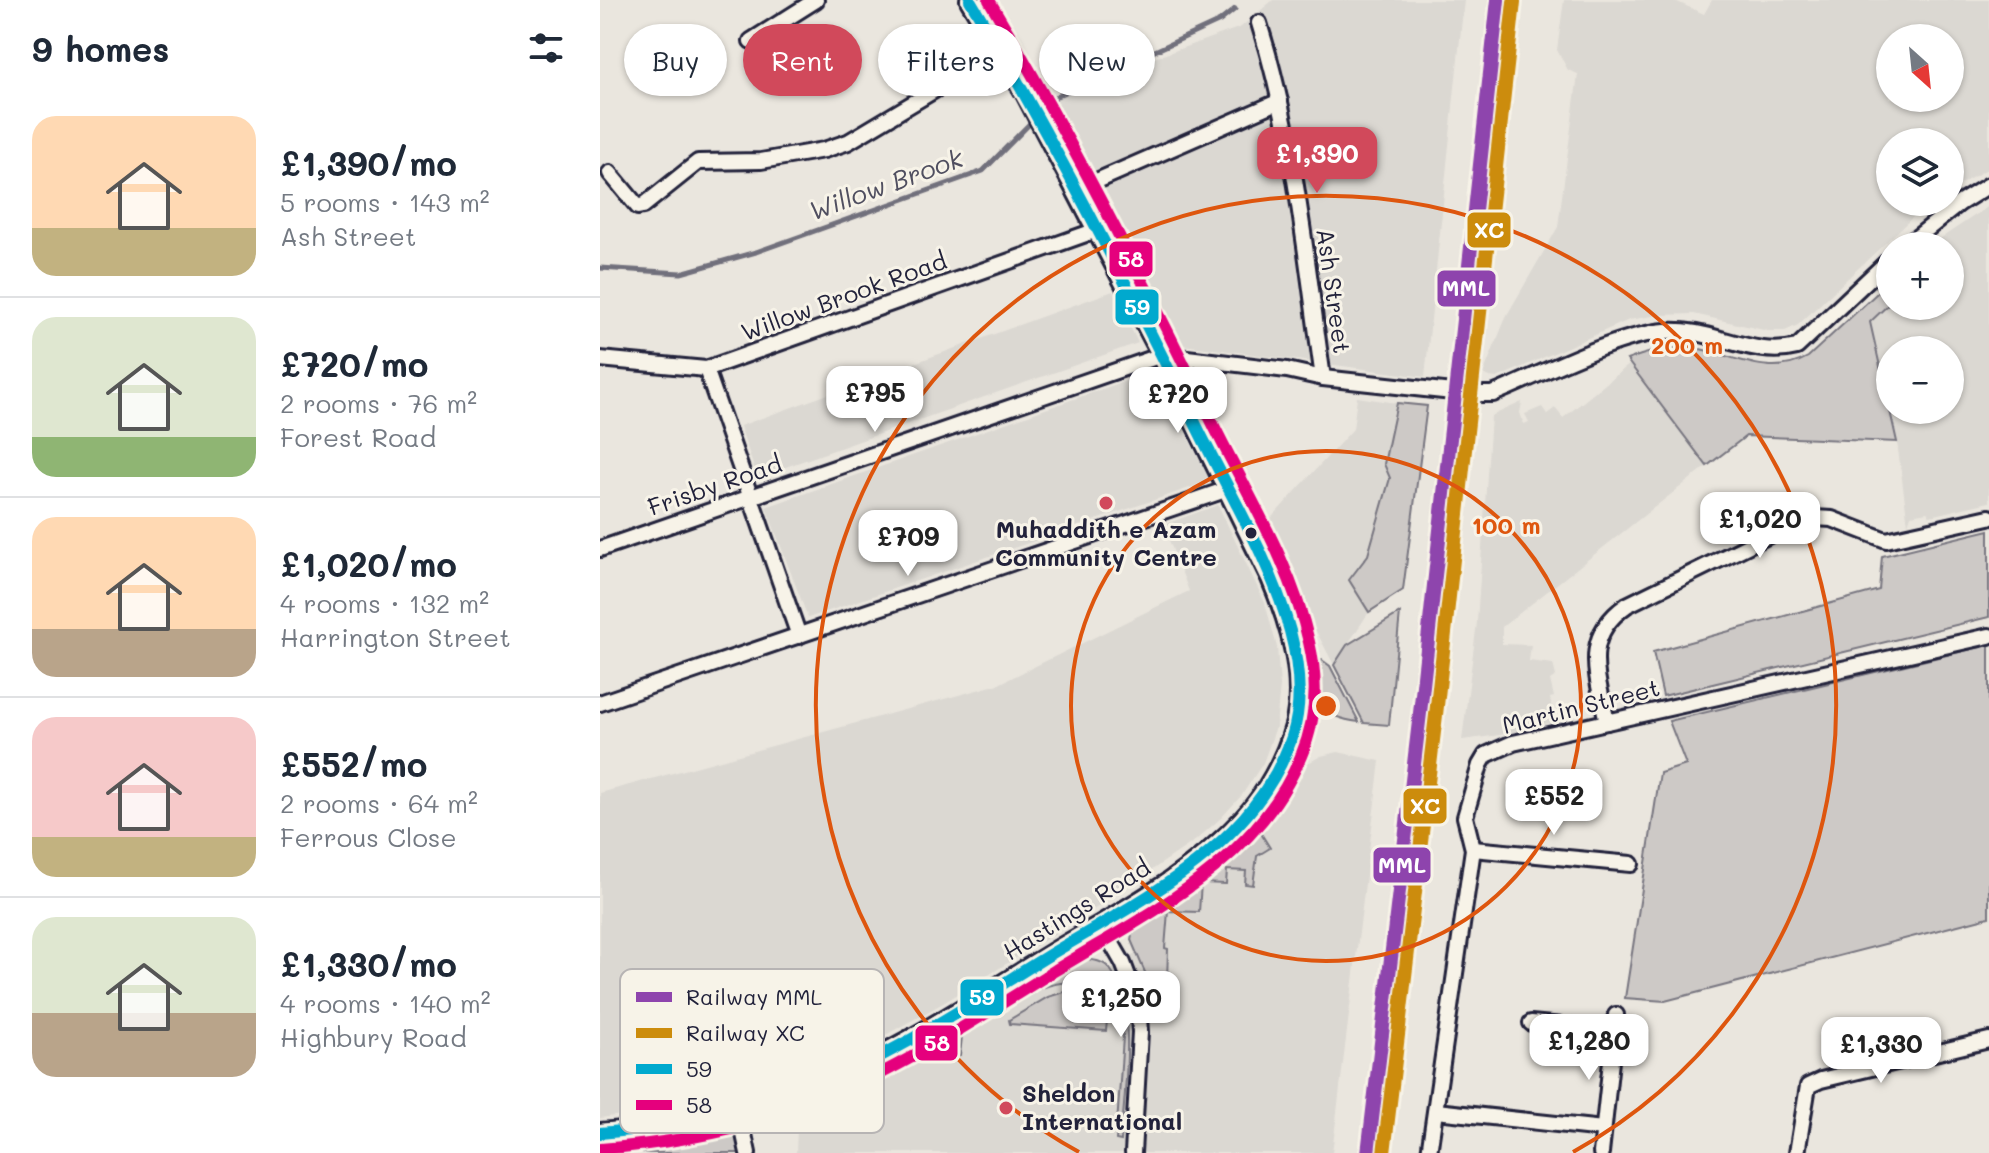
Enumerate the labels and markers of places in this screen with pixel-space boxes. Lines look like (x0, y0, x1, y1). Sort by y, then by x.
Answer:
pin: £1,390 (1252, 127, 1382, 195)
pin: £795 (828, 366, 922, 434)
pin: £720 (1131, 367, 1225, 435)
pin: £1,020 (1695, 492, 1825, 560)
marker: Muhaddith e Azam Community Centre (1097, 494, 1115, 512)
pin: £709 (861, 510, 955, 578)
place label: Muhaddith e Azam Community Centre (995, 513, 1217, 572)
unlabelled marker (1243, 525, 1259, 541)
centre of rings (1312, 692, 1340, 720)
pin: £552 (1507, 769, 1601, 837)
pin: £1,250 (1056, 971, 1186, 1039)
pin: £1,280 (1524, 1014, 1654, 1082)
pin: £1,330 (1816, 1017, 1946, 1085)
place label: Sheldon International (1022, 1077, 1182, 1136)
marker: Sheldon International (997, 1099, 1015, 1117)

